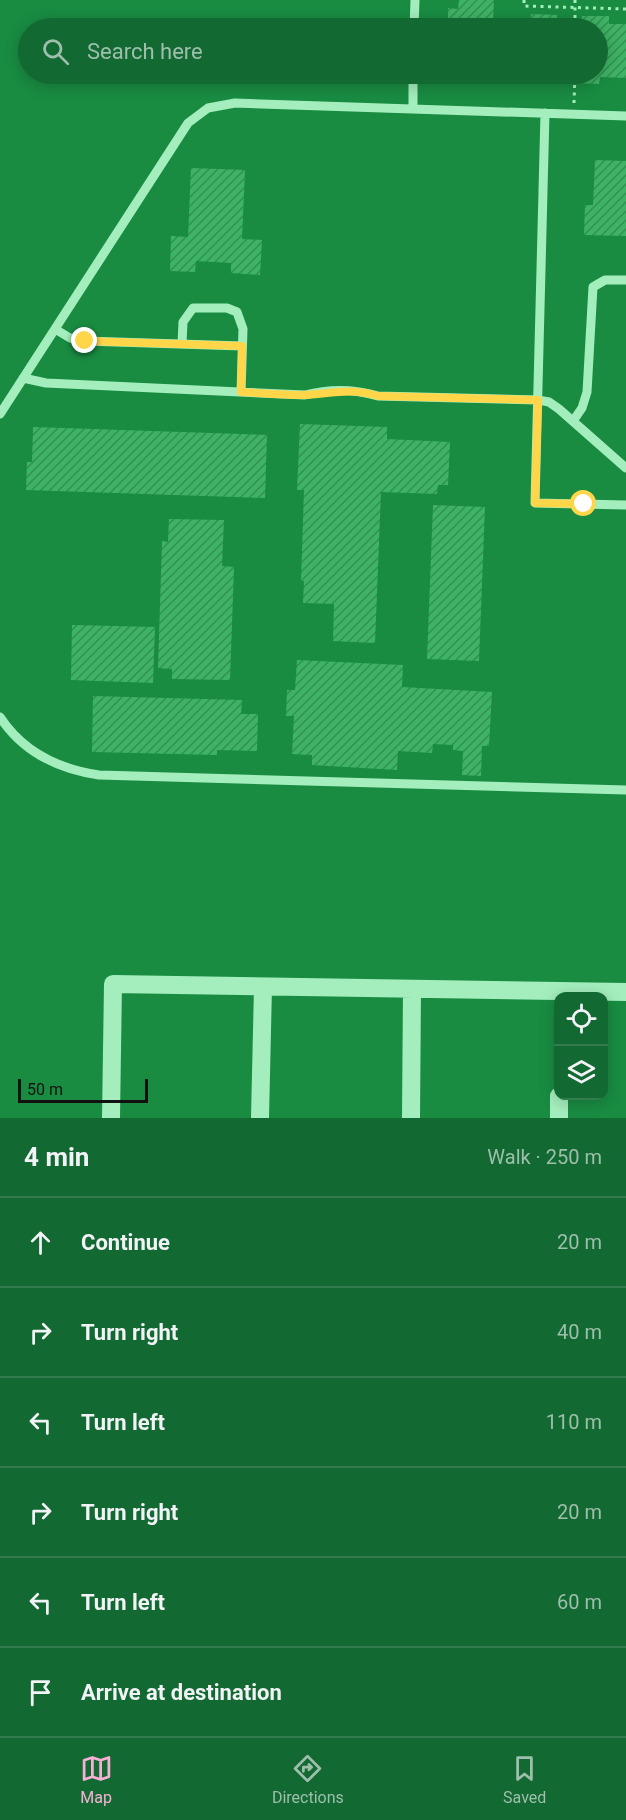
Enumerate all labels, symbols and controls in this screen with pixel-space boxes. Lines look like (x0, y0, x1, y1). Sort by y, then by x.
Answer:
search box (18, 18, 608, 84)
icon: search (39, 35, 72, 68)
text: Search here (87, 39, 203, 64)
route end (71, 327, 97, 353)
route start (570, 490, 596, 516)
map controls (554, 992, 608, 1100)
button: locate (554, 992, 608, 1046)
button: layers (554, 1046, 608, 1100)
scale bar (18, 1076, 148, 1104)
text: 50 m (27, 1080, 63, 1099)
text: 4 min (24, 1142, 89, 1172)
text: Walk · 250 m (487, 1145, 602, 1169)
icon: ahead (24, 1226, 57, 1259)
text: Continue (81, 1230, 170, 1255)
text: 20 m (557, 1230, 602, 1254)
icon: right (24, 1316, 57, 1349)
text: Turn right (81, 1320, 178, 1345)
text: 40 m (557, 1320, 602, 1344)
icon: left (24, 1406, 57, 1439)
text: Turn left (81, 1410, 165, 1435)
text: 110 m (546, 1410, 602, 1434)
icon: right (24, 1496, 57, 1529)
text: Turn right (81, 1500, 178, 1525)
text: 20 m (557, 1500, 602, 1524)
icon: left (24, 1586, 57, 1619)
text: Turn left (81, 1590, 165, 1615)
text: 60 m (557, 1590, 602, 1614)
icon: arrive (24, 1676, 57, 1709)
text: Arrive at destination (81, 1680, 282, 1705)
tab: Map (80, 1752, 113, 1807)
tab: Directions (272, 1752, 344, 1807)
tab: Saved (503, 1752, 546, 1807)

